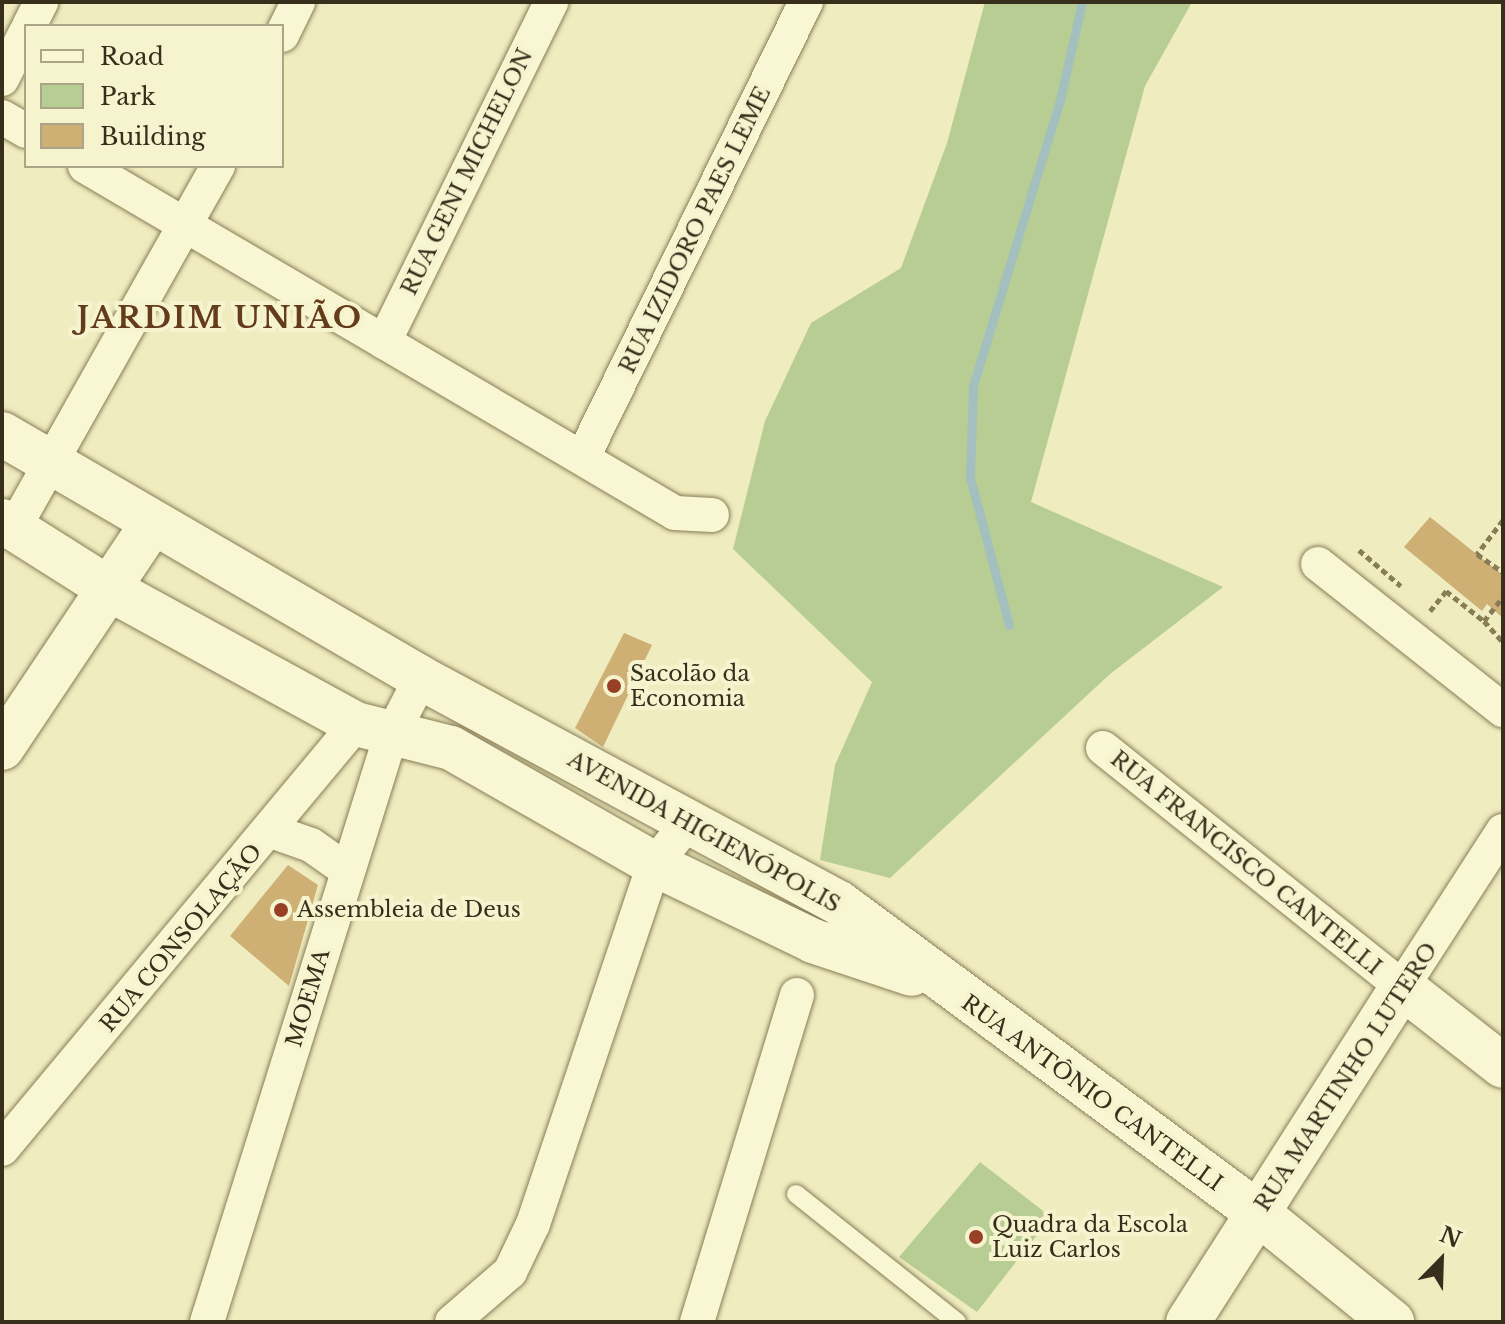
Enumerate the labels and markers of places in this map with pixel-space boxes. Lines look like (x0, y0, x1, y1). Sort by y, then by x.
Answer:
place label: Sacolão da Economia (630, 660, 750, 712)
marker: Sacolão da Economia (605, 677, 623, 695)
place label: Assembleia de Deus (297, 897, 521, 923)
marker: Assembleia de Deus (272, 901, 290, 919)
place label: Quadra da Escola Luiz Carlos (992, 1211, 1188, 1262)
marker: Quadra da Escola Luiz Carlos (967, 1228, 985, 1246)

